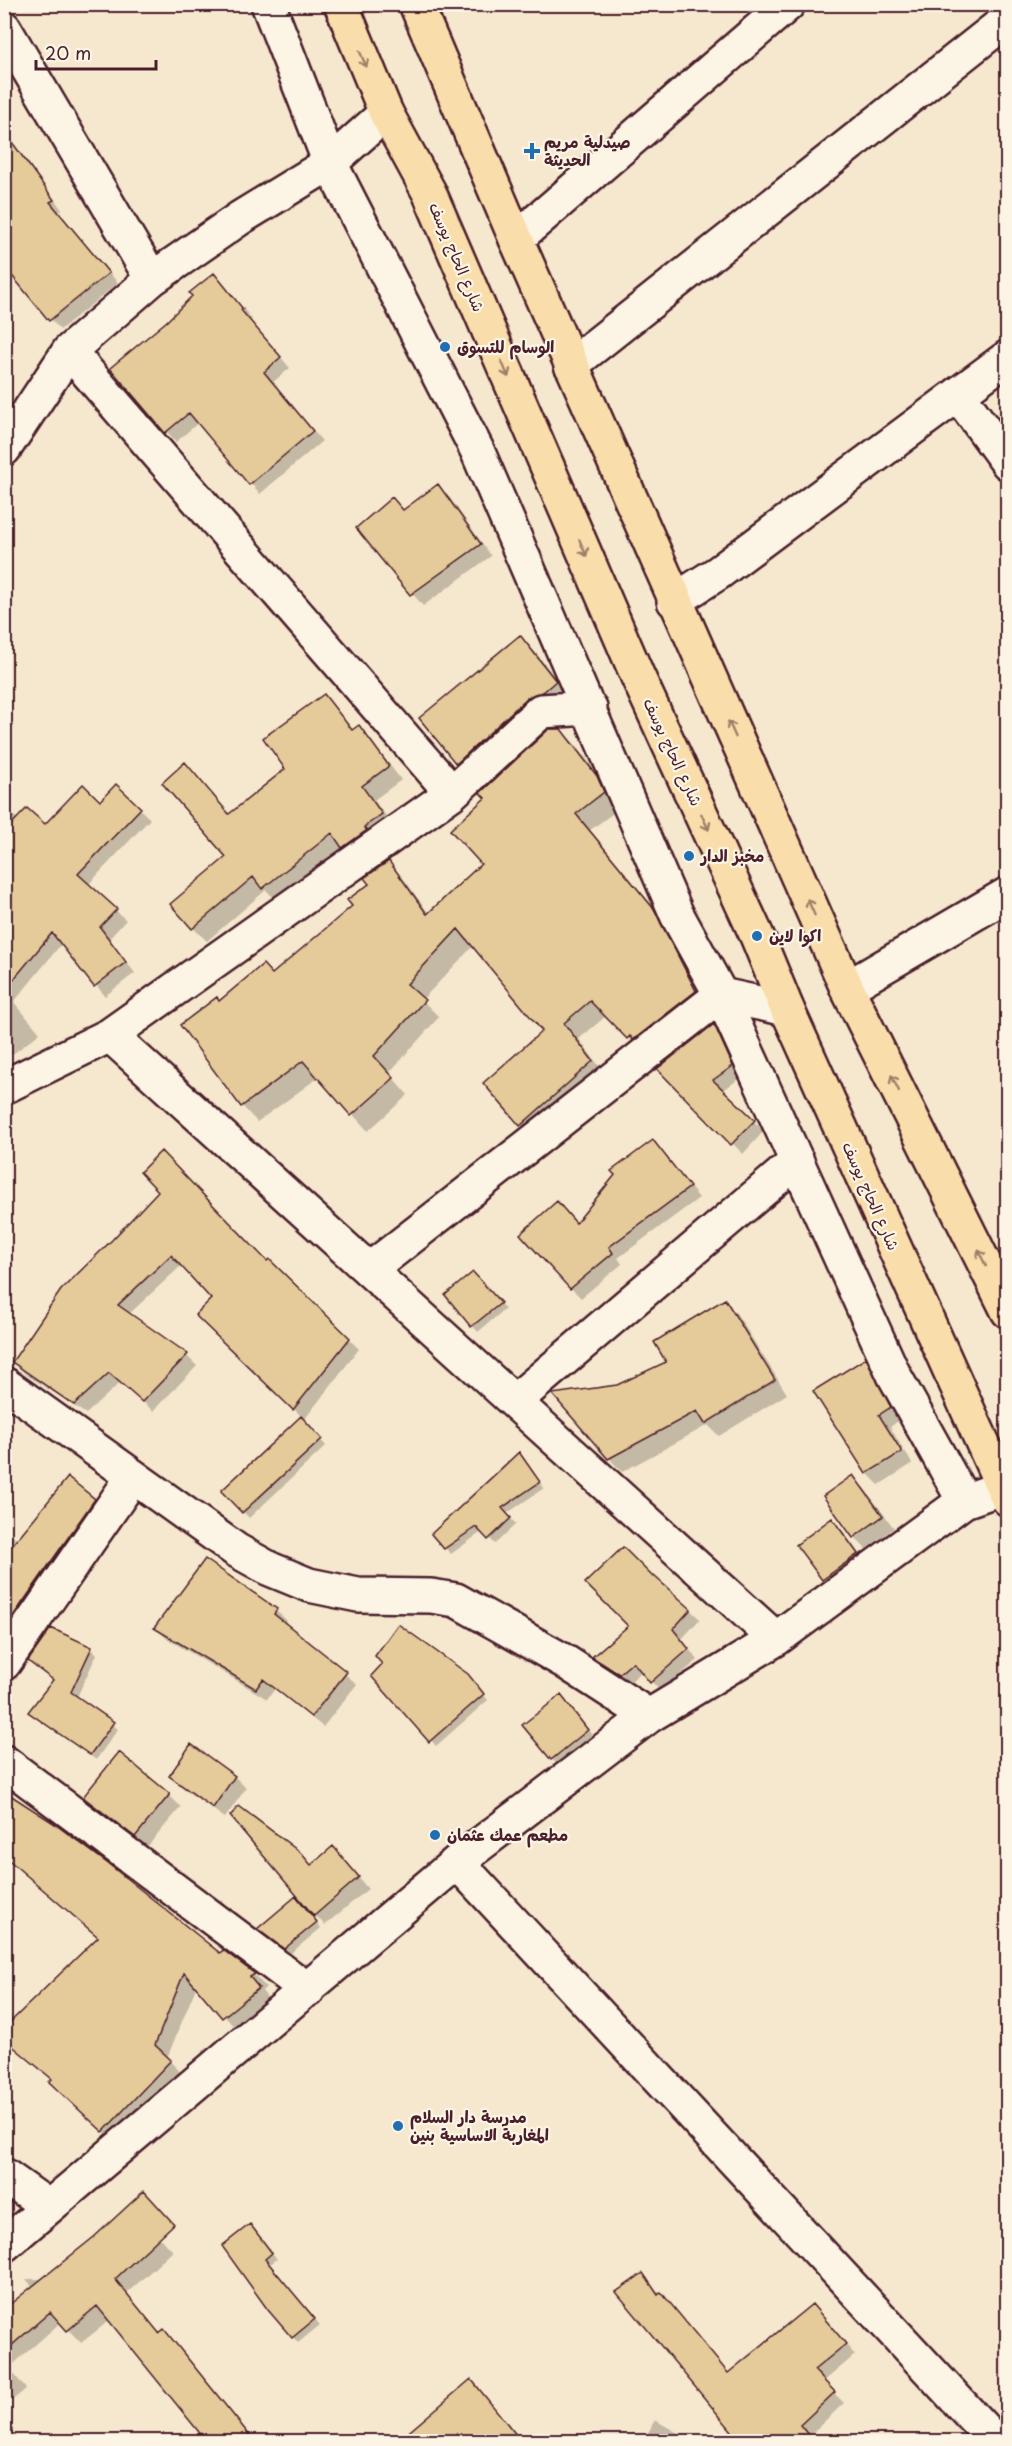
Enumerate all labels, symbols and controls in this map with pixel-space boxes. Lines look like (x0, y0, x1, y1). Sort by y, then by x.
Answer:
scale bar (36, 33, 156, 71)
text: 20 m (45, 39, 91, 66)
one-way arrow (358, 49, 369, 67)
place label: صيدلية مريم الحديثة (544, 129, 631, 171)
marker: صيدلية مريم الحديثة (525, 144, 539, 158)
street label: شارع الحاج يوسف (423, 198, 492, 316)
place label: الوسام للتسوق (457, 334, 554, 360)
marker: الوسام للتسوق (438, 340, 452, 354)
one-way arrow (500, 360, 511, 378)
one-way arrow (578, 539, 589, 557)
street label: شارع الحاج يوسف (637, 693, 710, 810)
one-way arrow (725, 721, 737, 739)
one-way arrow (700, 813, 711, 831)
place label: مخبز الدار (699, 843, 764, 867)
marker: مخبز الدار (682, 849, 696, 863)
one-way arrow (805, 899, 816, 917)
place label: اكوا لاين (769, 923, 821, 948)
marker: اكوا لاين (750, 929, 764, 943)
one-way arrow (888, 1075, 900, 1093)
street label: شارع الحاج يوسف (836, 1137, 907, 1254)
one-way arrow (975, 1249, 987, 1267)
place label: مطعم عمك عثمان (447, 1822, 568, 1848)
marker: مطعم عمك عثمان (428, 1828, 442, 1842)
place label: مدرسة دار السلام المغاربة الاساسية بنين (410, 2104, 549, 2146)
marker: مدرسة دار السلام المغاربة الاساسية بنين (391, 2119, 405, 2133)

